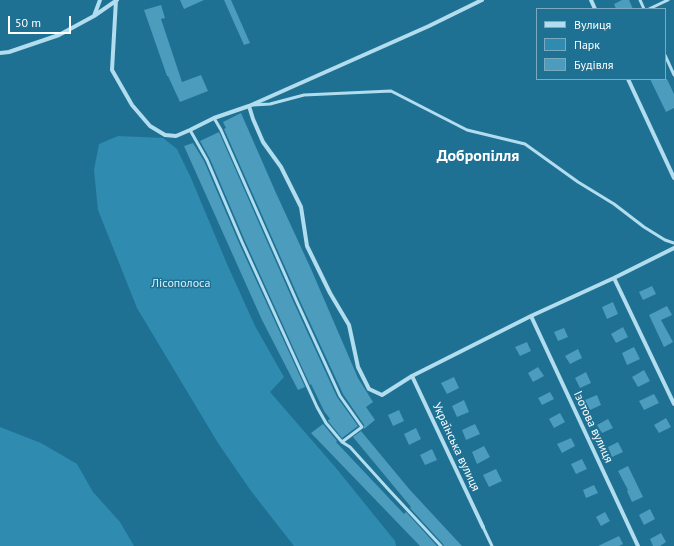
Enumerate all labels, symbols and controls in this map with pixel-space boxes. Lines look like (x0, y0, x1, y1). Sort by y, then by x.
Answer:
scale bar (10, 8, 73, 34)
legend (536, 8, 666, 80)
text: 50 m (15, 15, 41, 30)
text: Вулиця (574, 17, 611, 32)
text: Парк (574, 37, 600, 52)
text: Будівля (574, 57, 613, 72)
district label: Добропілля (437, 146, 519, 166)
park label: Лісополоса (152, 277, 210, 291)
street label: Ізотова вулиця (570, 389, 616, 465)
street label: Українська вулиця (429, 400, 483, 494)

